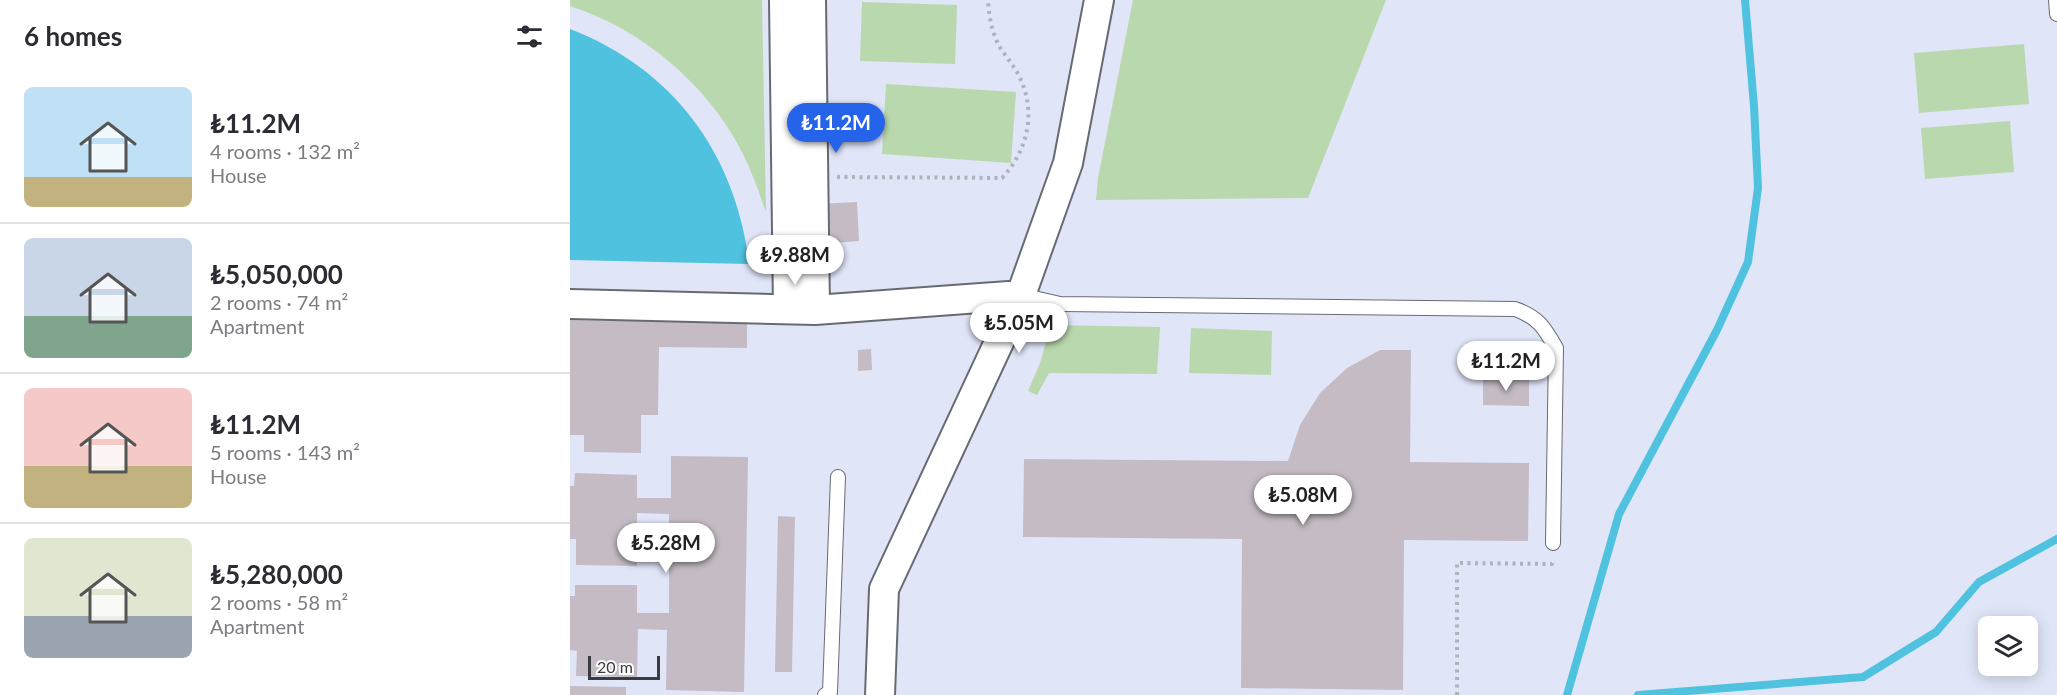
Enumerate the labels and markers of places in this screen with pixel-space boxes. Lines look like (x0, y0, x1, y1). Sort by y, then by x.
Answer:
pin: ₺11.2M (787, 103, 885, 154)
pin: ₺9.88M (746, 235, 844, 286)
pin: ₺5.05M (970, 303, 1068, 354)
pin: ₺11.2M (1457, 341, 1555, 392)
pin: ₺5.08M (1254, 475, 1352, 526)
pin: ₺5.28M (617, 523, 715, 574)

